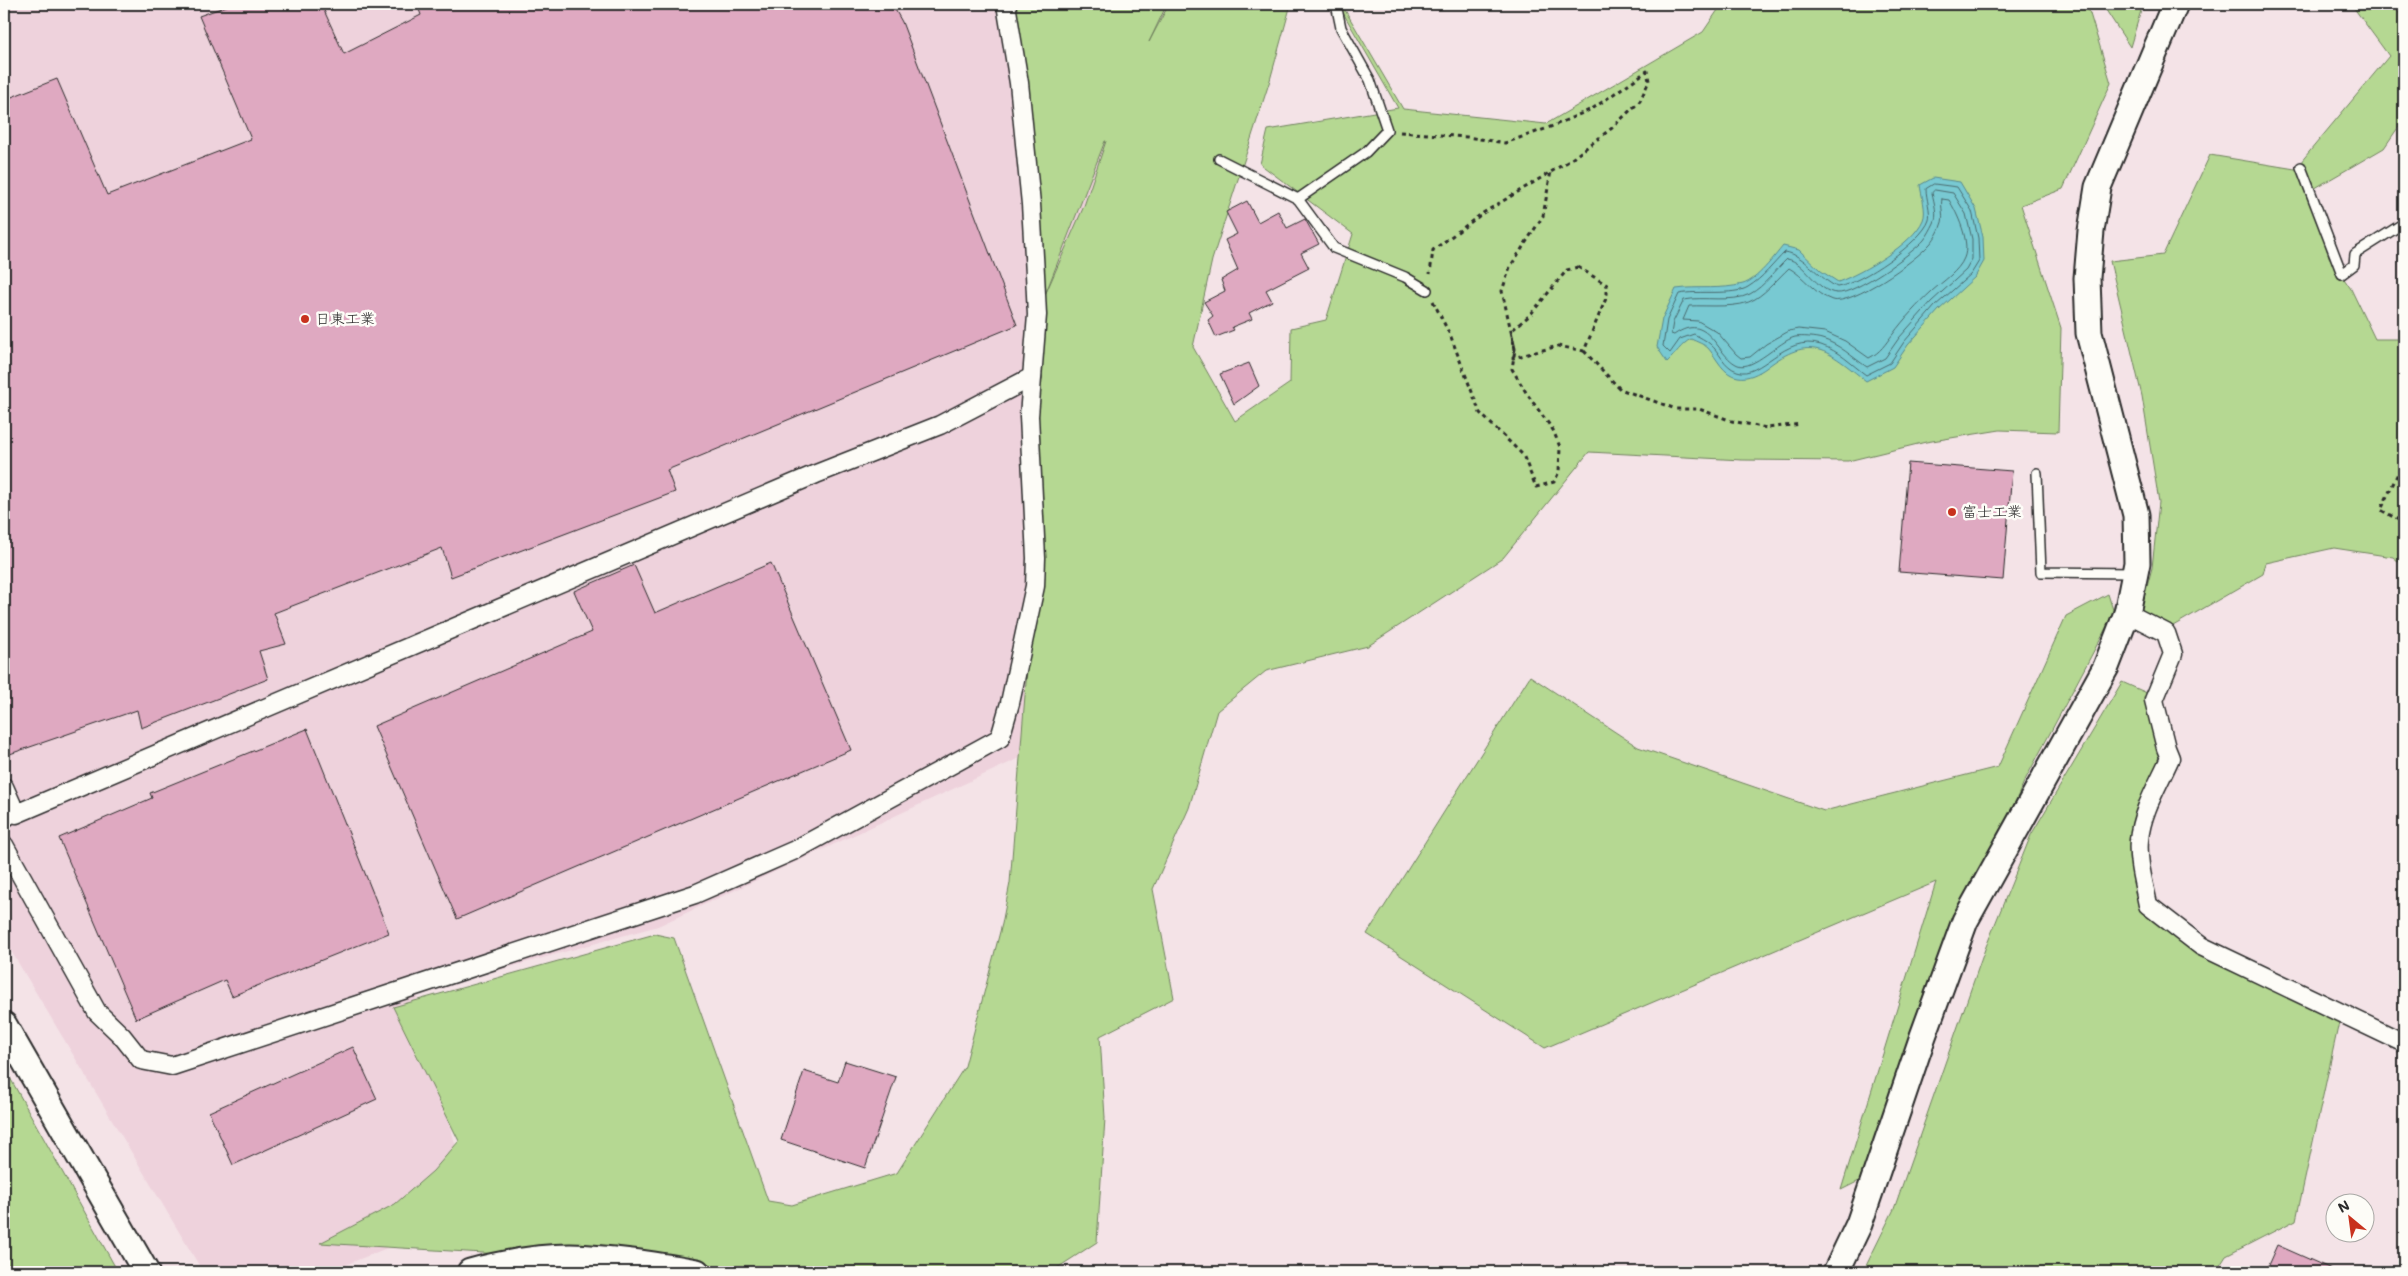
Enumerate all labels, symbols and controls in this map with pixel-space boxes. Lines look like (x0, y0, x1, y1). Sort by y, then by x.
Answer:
place label: 日東工業 (315, 308, 375, 328)
marker: 日東工業 (299, 313, 311, 325)
place label: 富士工業 (1962, 501, 2022, 521)
marker: 富士工業 (1946, 506, 1958, 518)
north arrow (2326, 1194, 2376, 1244)
text: N (2334, 1195, 2353, 1217)

